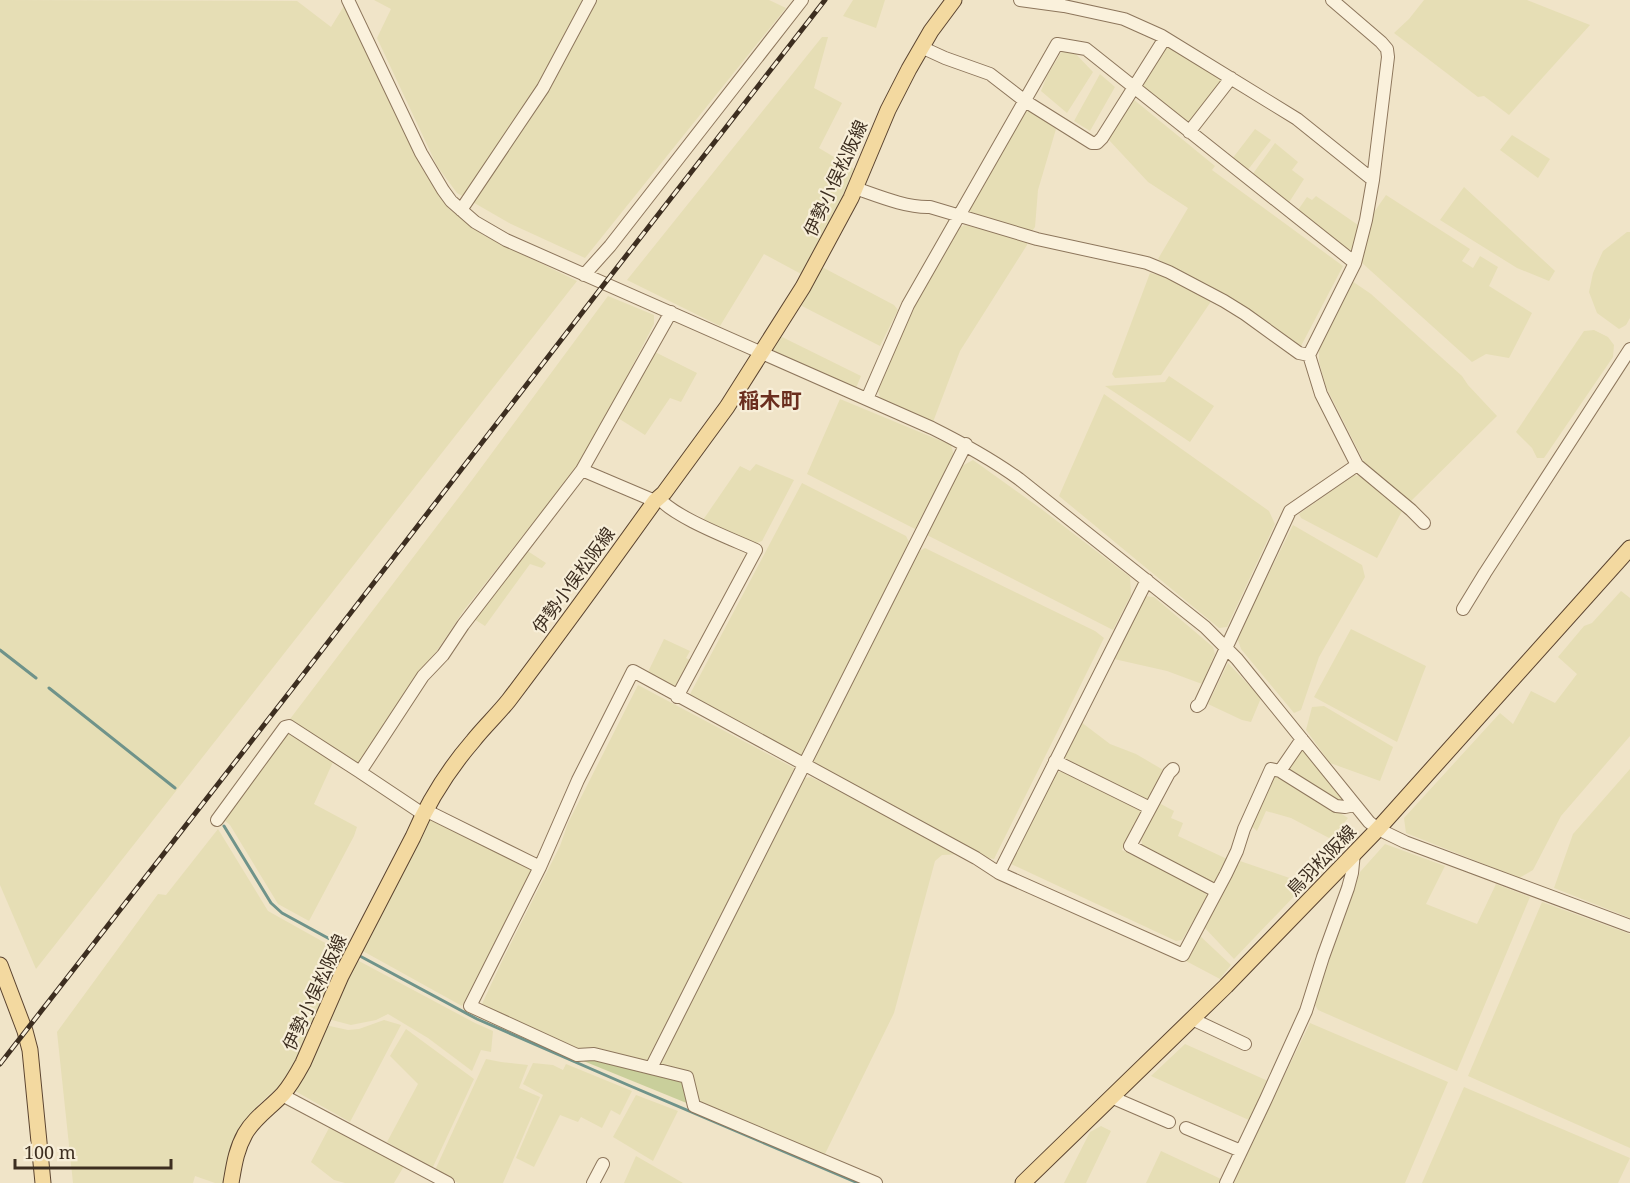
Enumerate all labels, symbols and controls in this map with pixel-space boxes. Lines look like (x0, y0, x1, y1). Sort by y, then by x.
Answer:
street label: 伊勢小俣松阪線 (797, 116, 873, 240)
district label: 稲木町 (739, 386, 802, 414)
street label: 伊勢小俣松阪線 (526, 522, 620, 638)
street label: 鳥羽松阪線 (1281, 819, 1361, 901)
street label: 伊勢小俣松阪線 (276, 930, 352, 1054)
scale bar (15, 1132, 171, 1170)
text: 100 m (24, 1140, 76, 1164)

